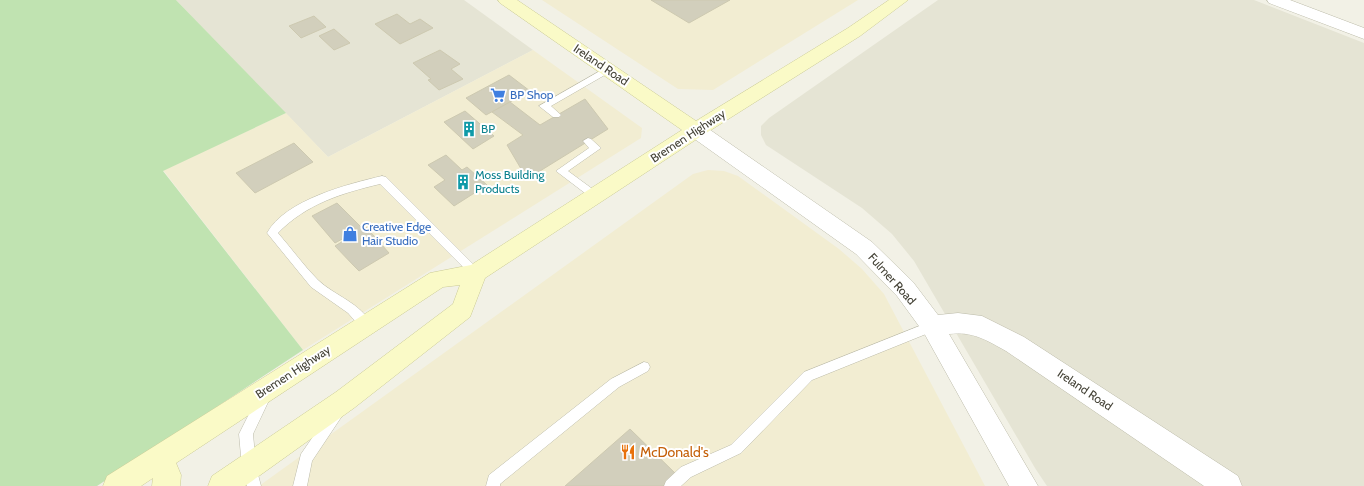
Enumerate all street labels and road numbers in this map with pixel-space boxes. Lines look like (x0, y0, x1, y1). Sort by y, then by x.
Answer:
street label: Ireland Road (571, 41, 632, 89)
street label: Bremen Highway (647, 106, 728, 165)
street label: Fulmer Road (865, 250, 919, 308)
street label: Bremen Highway (252, 342, 333, 401)
street label: Ireland Road (1055, 366, 1116, 414)

